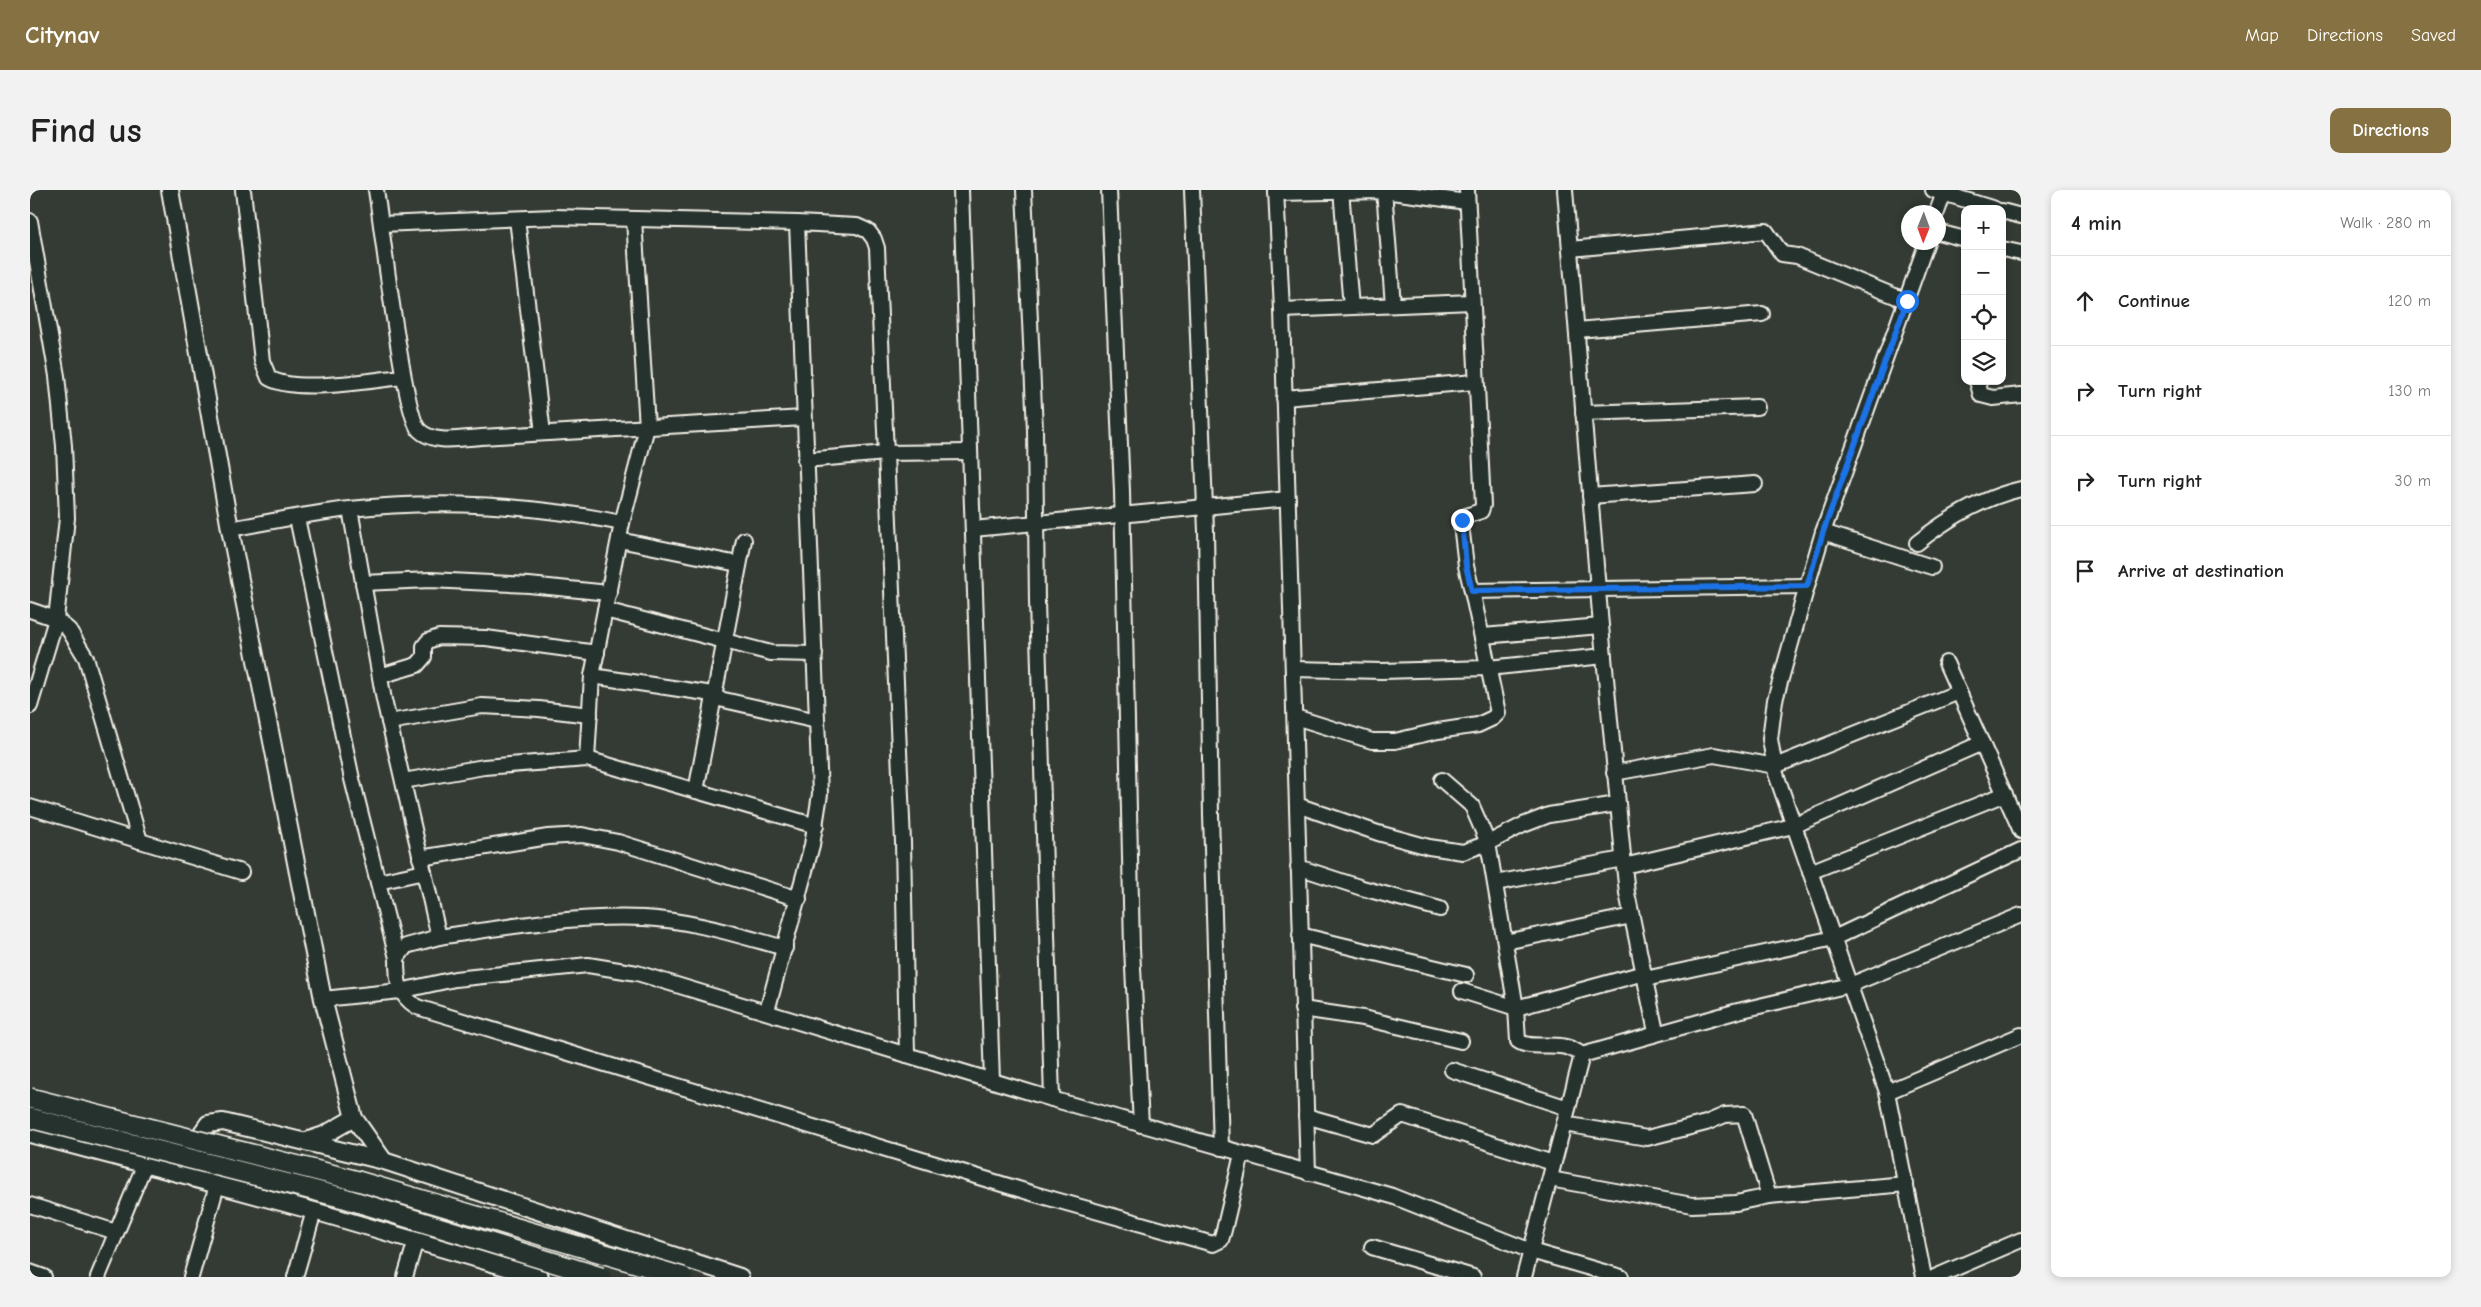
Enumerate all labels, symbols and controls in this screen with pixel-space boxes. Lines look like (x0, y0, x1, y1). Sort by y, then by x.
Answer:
text: Citynav (25, 21, 100, 49)
text: Map (2245, 25, 2279, 46)
text: Directions (2307, 25, 2383, 46)
text: Saved (2411, 25, 2456, 46)
button: Directions (2330, 108, 2451, 153)
text: Find us (30, 110, 142, 151)
north arrow (1901, 205, 1946, 250)
map controls (1961, 205, 2006, 385)
button: + (1961, 205, 2006, 250)
text: 4 min (2071, 211, 2122, 235)
text: Walk · 280 m (2340, 214, 2431, 232)
button: − (1961, 250, 2006, 295)
icon: ahead (2071, 287, 2099, 315)
route start (1896, 290, 1919, 313)
text: Continue (2118, 290, 2190, 312)
text: 120 m (2388, 292, 2431, 310)
button: locate (1961, 295, 2006, 340)
button: layers (1961, 340, 2006, 385)
icon: right (2071, 377, 2099, 405)
text: Turn right (2118, 380, 2202, 402)
text: 130 m (2388, 382, 2431, 400)
icon: right (2071, 467, 2099, 495)
text: Turn right (2118, 470, 2202, 492)
text: 30 m (2395, 472, 2431, 490)
route end (1451, 509, 1474, 532)
icon: arrive (2071, 557, 2099, 585)
text: Arrive at destination (2118, 560, 2284, 582)

